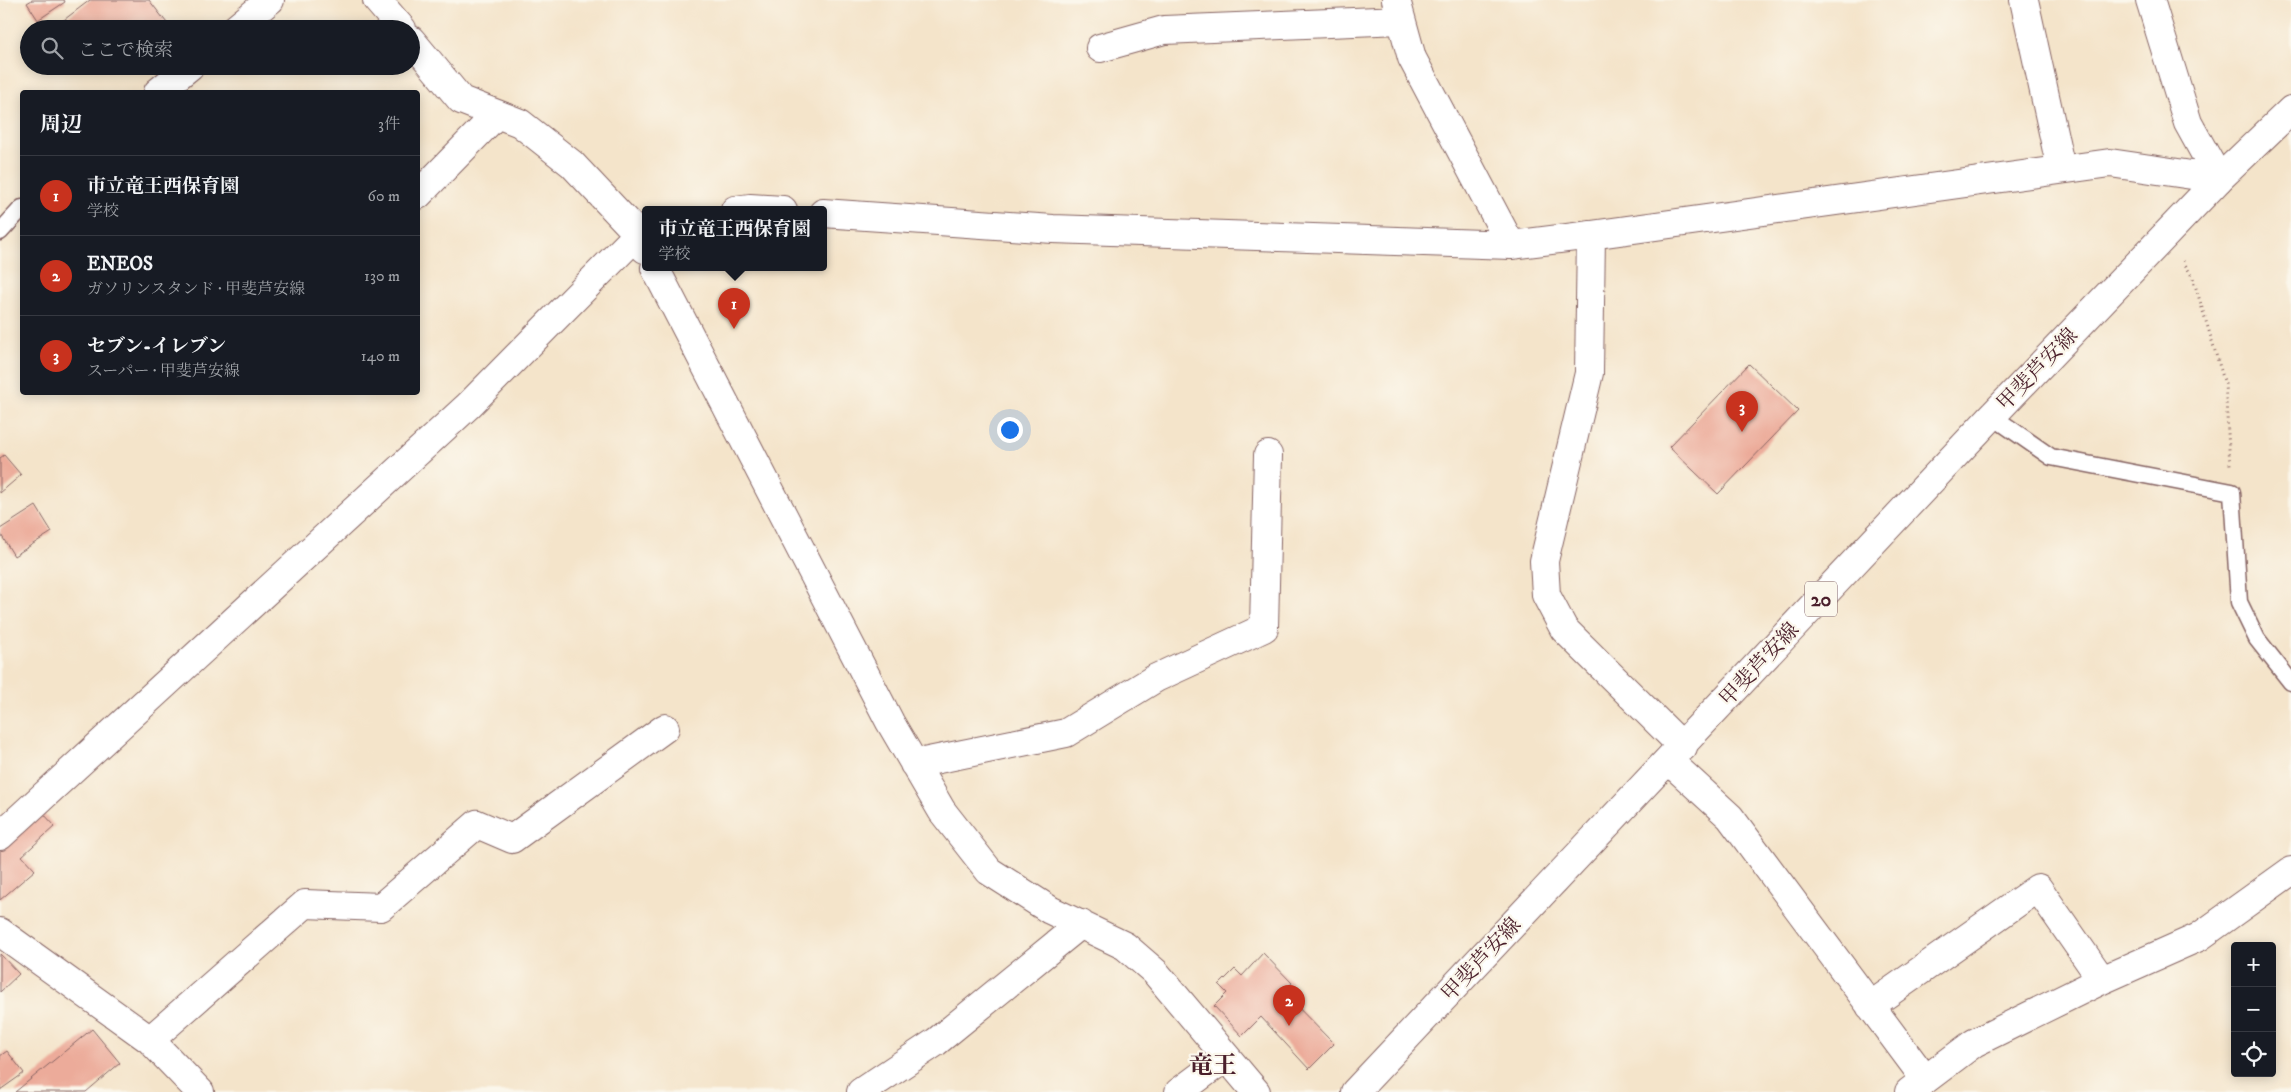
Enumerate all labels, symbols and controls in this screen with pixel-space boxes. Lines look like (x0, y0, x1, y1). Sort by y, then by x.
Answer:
search box (20, 20, 420, 75)
icon: search (38, 34, 66, 62)
text: ここで検索 (78, 39, 173, 62)
text: 周辺 (40, 112, 82, 138)
text: 3件 (378, 114, 400, 134)
text: 市立竜王西保育園 (87, 175, 239, 198)
text: 1 (53, 186, 59, 206)
text: 60 m (368, 186, 400, 206)
text: 学校 (87, 201, 119, 221)
popup (642, 206, 827, 271)
text: 市立竜王西保育園 (658, 218, 811, 241)
text: 学校 (658, 244, 691, 264)
text: ENEOS (87, 253, 153, 276)
text: 2 (52, 266, 60, 286)
text: 130 m (364, 266, 400, 286)
text: ガソリンスタンド · 甲斐芦安線 (87, 279, 305, 299)
pin: 1 (718, 288, 750, 329)
street label: 甲斐芦安線 (1992, 323, 2084, 416)
text: セブン-イレブン (87, 335, 226, 358)
text: 3 (53, 346, 59, 366)
text: 140 m (361, 346, 400, 366)
text: スーパー · 甲斐芦安線 (87, 361, 240, 381)
pin: 3 (1726, 391, 1758, 432)
your location (997, 417, 1023, 443)
road number: 20 (1805, 582, 1837, 616)
street label: 甲斐芦安線 (1714, 617, 1805, 712)
street label: 甲斐芦安線 (1436, 912, 1527, 1007)
map controls (2231, 942, 2276, 1077)
button: + (2231, 942, 2276, 987)
pin: 2 (1273, 985, 1305, 1026)
button: − (2231, 987, 2276, 1032)
button: locate (2231, 1032, 2276, 1077)
district label: 竜王 (1189, 1051, 1237, 1081)

